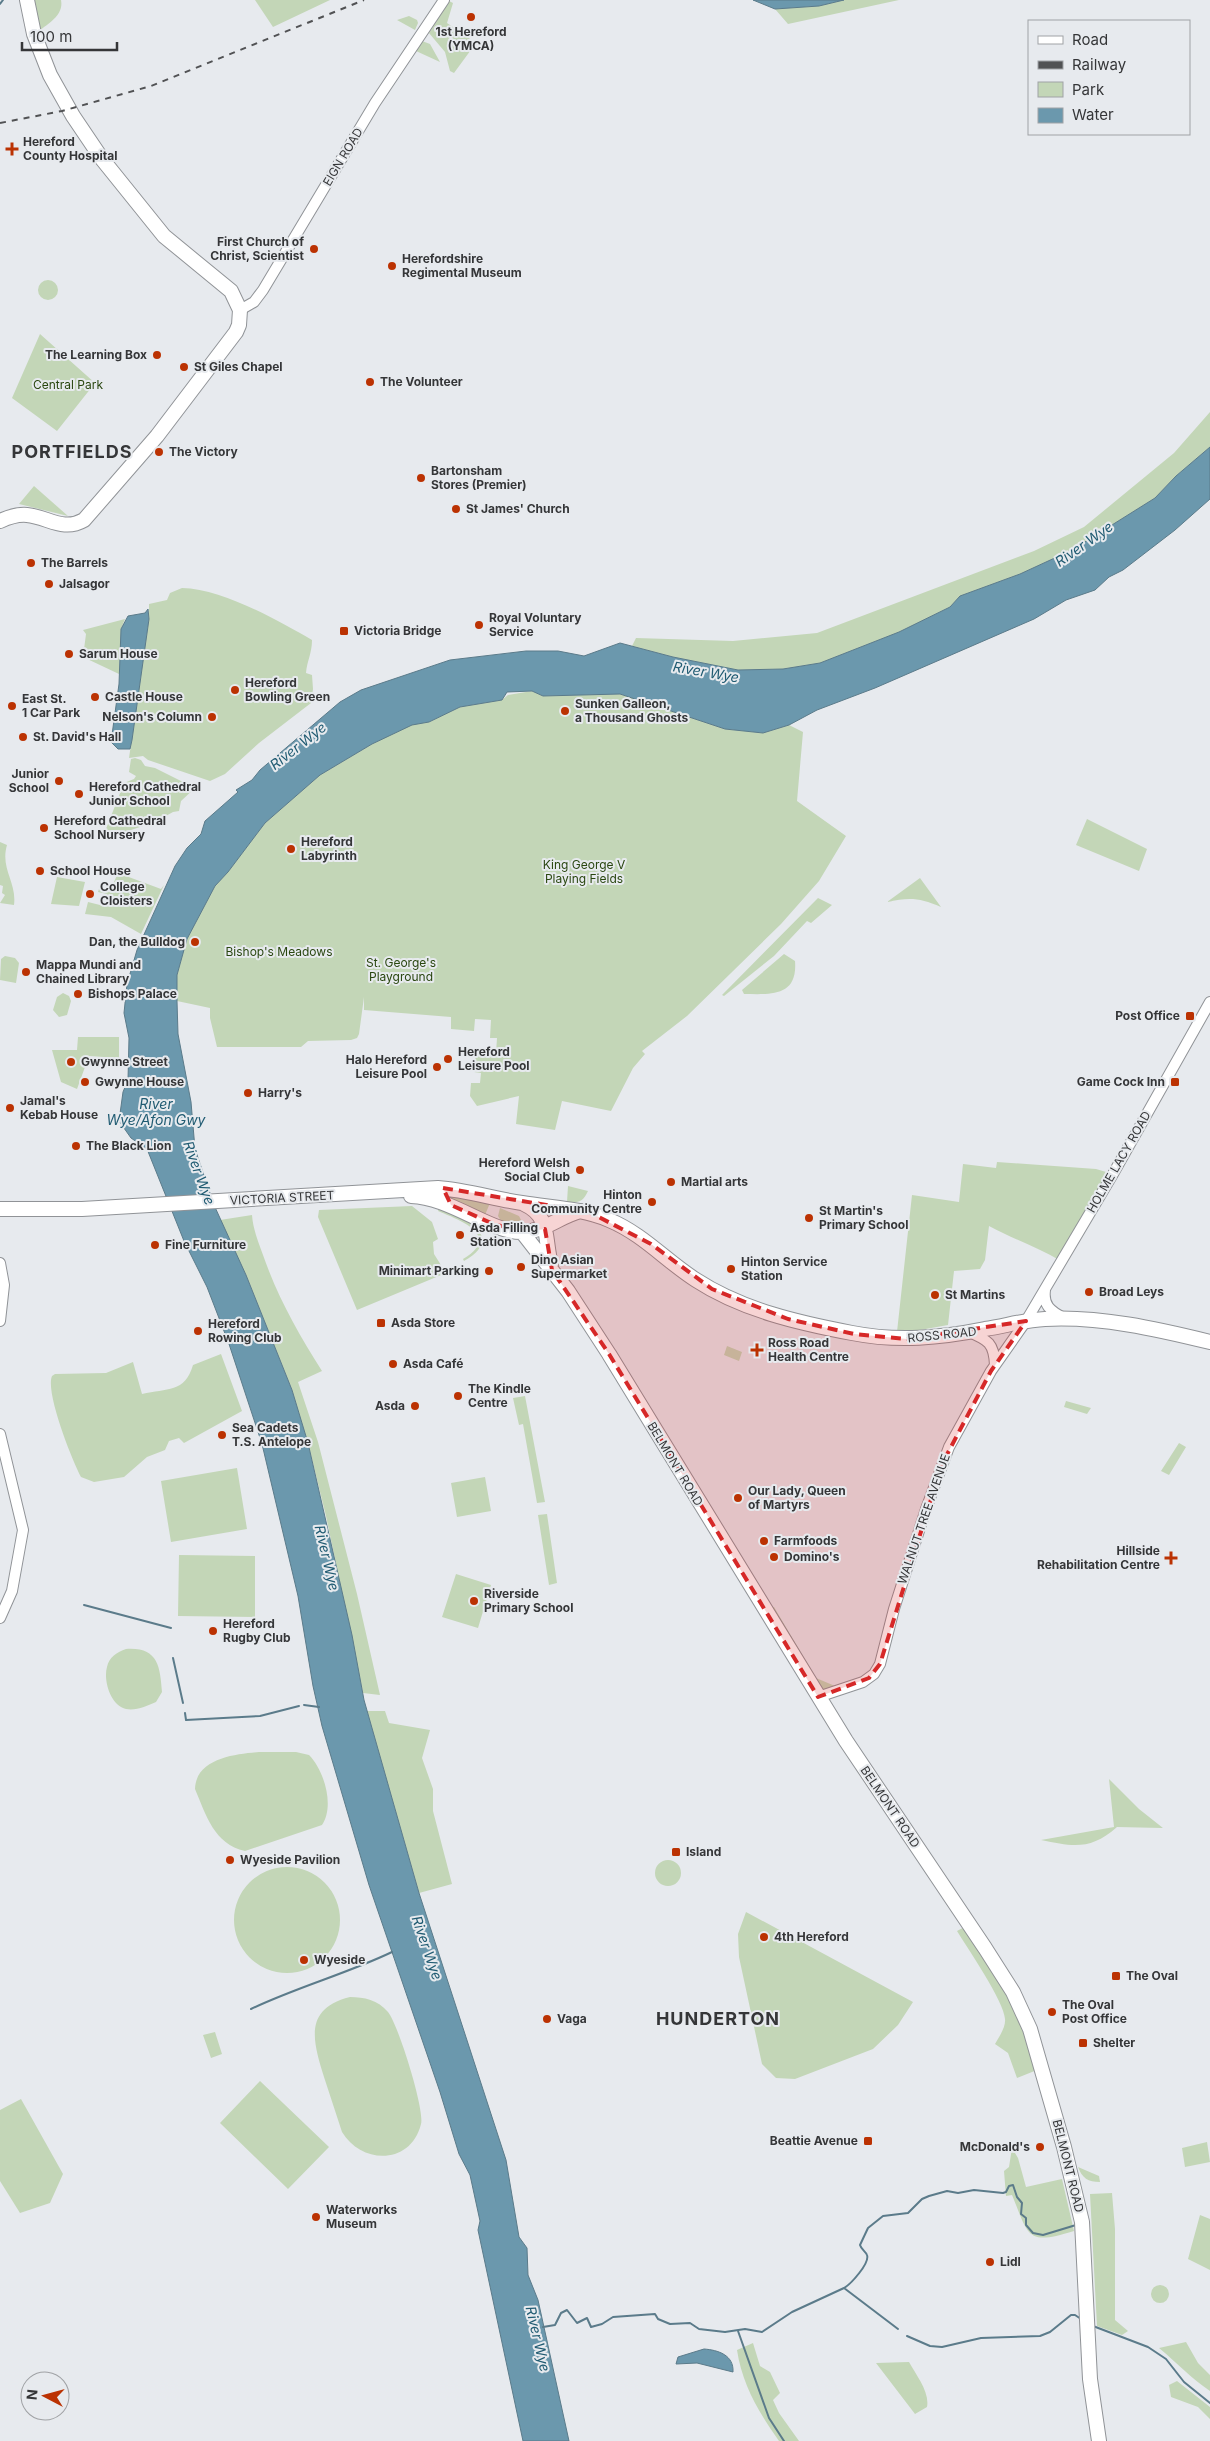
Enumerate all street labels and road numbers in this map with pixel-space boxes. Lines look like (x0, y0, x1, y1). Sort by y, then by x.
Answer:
street label: EIGN ROAD (319, 125, 366, 189)
street label: HOLME LACY ROAD (1083, 1108, 1154, 1215)
street label: VICTORIA STREET (229, 1187, 335, 1208)
street label: ROSS ROAD (907, 1323, 977, 1346)
street label: BELMONT ROAD (644, 1419, 706, 1509)
street label: WALNUT TREE AVENUE (894, 1452, 953, 1586)
street label: BELMONT ROAD (858, 1763, 923, 1850)
street label: BELMONT ROAD (1050, 2118, 1087, 2214)

